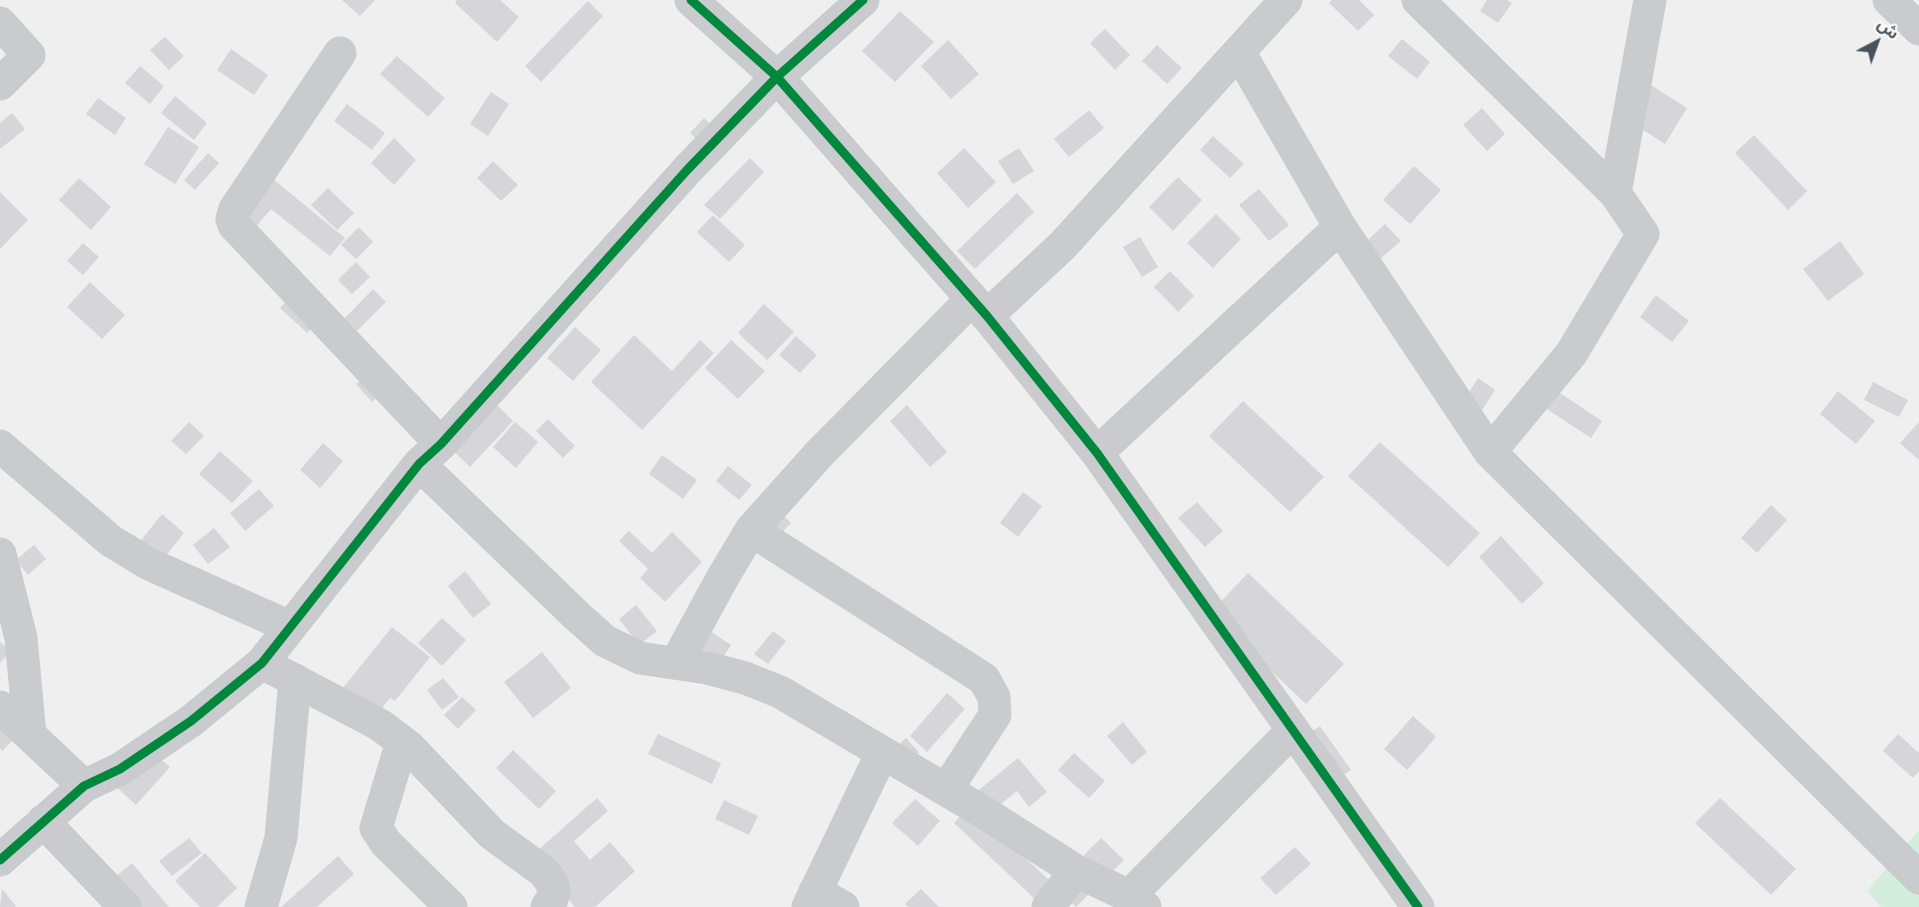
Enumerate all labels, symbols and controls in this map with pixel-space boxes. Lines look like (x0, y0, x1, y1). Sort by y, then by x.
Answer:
north arrow (1847, 12, 1907, 72)
text: ش (1873, 13, 1904, 44)

